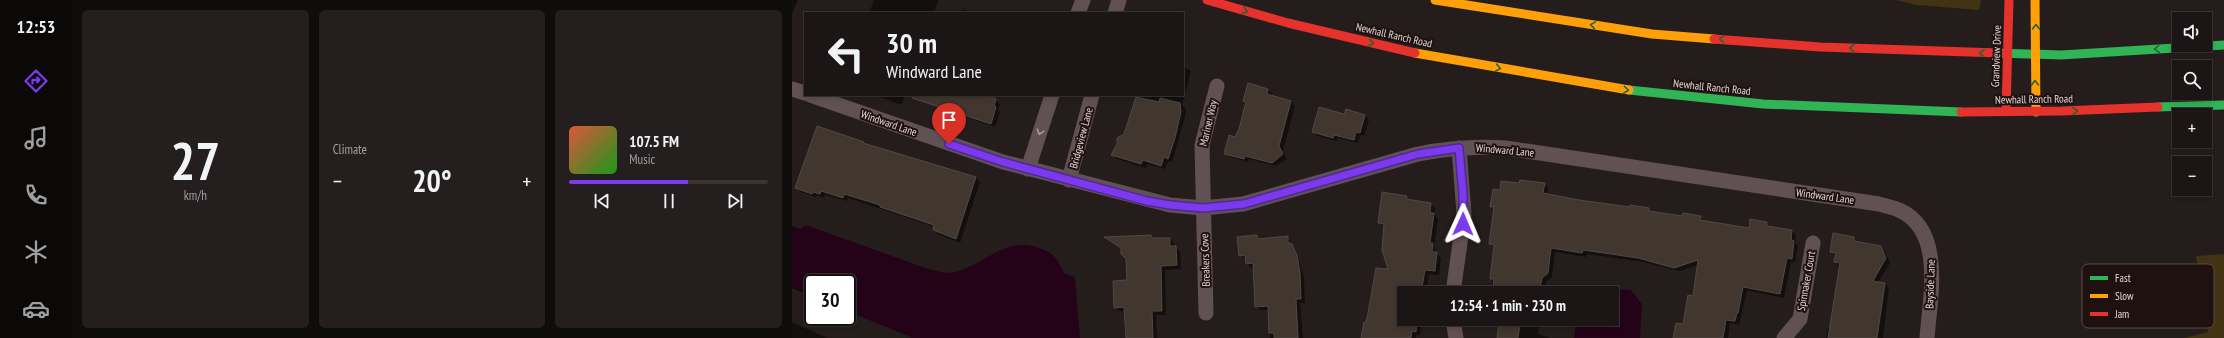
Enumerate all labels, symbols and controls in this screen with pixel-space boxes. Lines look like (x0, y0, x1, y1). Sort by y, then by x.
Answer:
one-way arrow (1241, 6, 1248, 15)
map controls (2172, 12, 2212, 196)
button: sound (2172, 12, 2212, 52)
text: 12:53 (17, 15, 55, 38)
street label: Newhall Ranch Road (1354, 19, 1434, 51)
one-way arrow (1590, 21, 1596, 30)
text: 30 m (886, 24, 937, 61)
street label: Grandview Drive (1988, 24, 2004, 87)
one-way arrow (2031, 24, 2040, 30)
icon: left (820, 28, 872, 80)
one-way arrow (1719, 35, 1725, 44)
one-way arrow (1368, 38, 1374, 46)
one-way arrow (1849, 44, 1855, 52)
one-way arrow (2154, 45, 2160, 54)
one-way arrow (1979, 49, 1985, 57)
text: Windward Lane (886, 60, 982, 83)
button: search (2172, 60, 2212, 100)
one-way arrow (1495, 64, 1501, 72)
icon: directions (22, 67, 50, 95)
street label: Newhall Ranch Road (1673, 76, 1752, 98)
one-way arrow (2031, 80, 2040, 86)
one-way arrow (1623, 85, 1629, 94)
street label: Newhall Ranch Road (1995, 91, 2073, 107)
street label: Mariner Way (1196, 98, 1220, 147)
pin (932, 103, 966, 144)
street label: Bridgeview Lane (1066, 106, 1096, 170)
one-way arrow (2072, 106, 2078, 115)
street label: Windward Lane (859, 107, 919, 139)
button: + (2172, 108, 2212, 148)
icon: arrive (938, 109, 960, 131)
icon: music (22, 124, 50, 152)
text: 27 (170, 127, 220, 194)
one-way arrow (1036, 128, 1045, 135)
text: 107.5 FM (629, 132, 679, 151)
street label: Windward Lane (1475, 140, 1535, 160)
text: Climate (333, 141, 367, 158)
text: Music (629, 151, 655, 168)
button: − (2172, 156, 2212, 196)
text: 20° (412, 161, 452, 200)
text: − (333, 167, 342, 195)
text: + (522, 167, 531, 195)
icon: phone (22, 181, 50, 209)
street label: Windward Lane (1795, 185, 1855, 207)
text: km/h (184, 187, 207, 204)
icon: previous (591, 190, 613, 212)
icon: pause (658, 190, 680, 212)
icon: next (724, 190, 746, 212)
position arrow (1442, 203, 1484, 245)
street label: Breakers Cove (1197, 233, 1213, 287)
icon: climate (22, 238, 50, 266)
street label: Spinnaker Court (1794, 250, 1818, 312)
street label: Bayside Lane (1922, 258, 1938, 309)
legend (2082, 264, 2214, 328)
text: Fast (2115, 271, 2131, 285)
speed limit sign: 30 (804, 274, 856, 326)
text: Slow (2115, 289, 2134, 303)
icon: car (22, 295, 50, 323)
text: 12:54 · 1 min · 230 m (1450, 296, 1566, 315)
text: Jam (2114, 307, 2129, 321)

